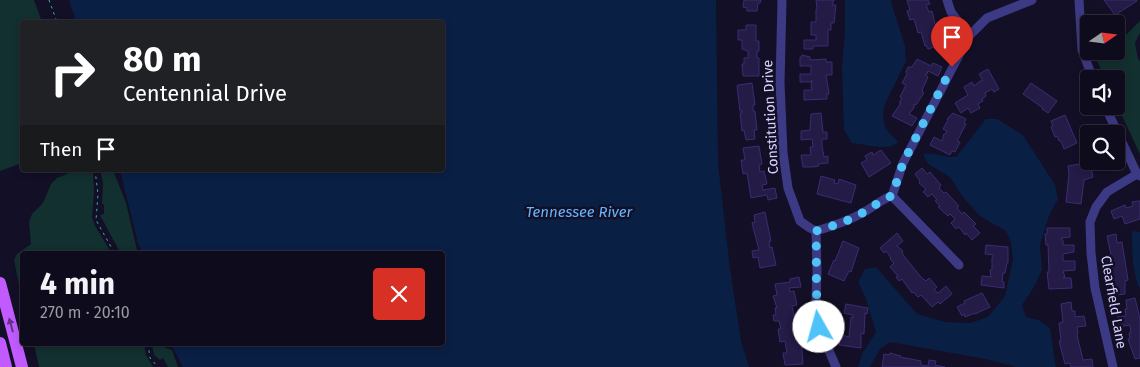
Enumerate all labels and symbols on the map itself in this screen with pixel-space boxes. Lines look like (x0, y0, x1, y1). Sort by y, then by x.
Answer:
north arrow (1080, 15, 1125, 60)
pin (931, 16, 973, 67)
street label: Constitution Drive (759, 59, 782, 175)
water label: Tennessee River (526, 203, 634, 221)
street label: Clearfield Lane (1097, 254, 1130, 350)
position arrow (792, 300, 844, 352)
one-way arrow (7, 318, 15, 333)

